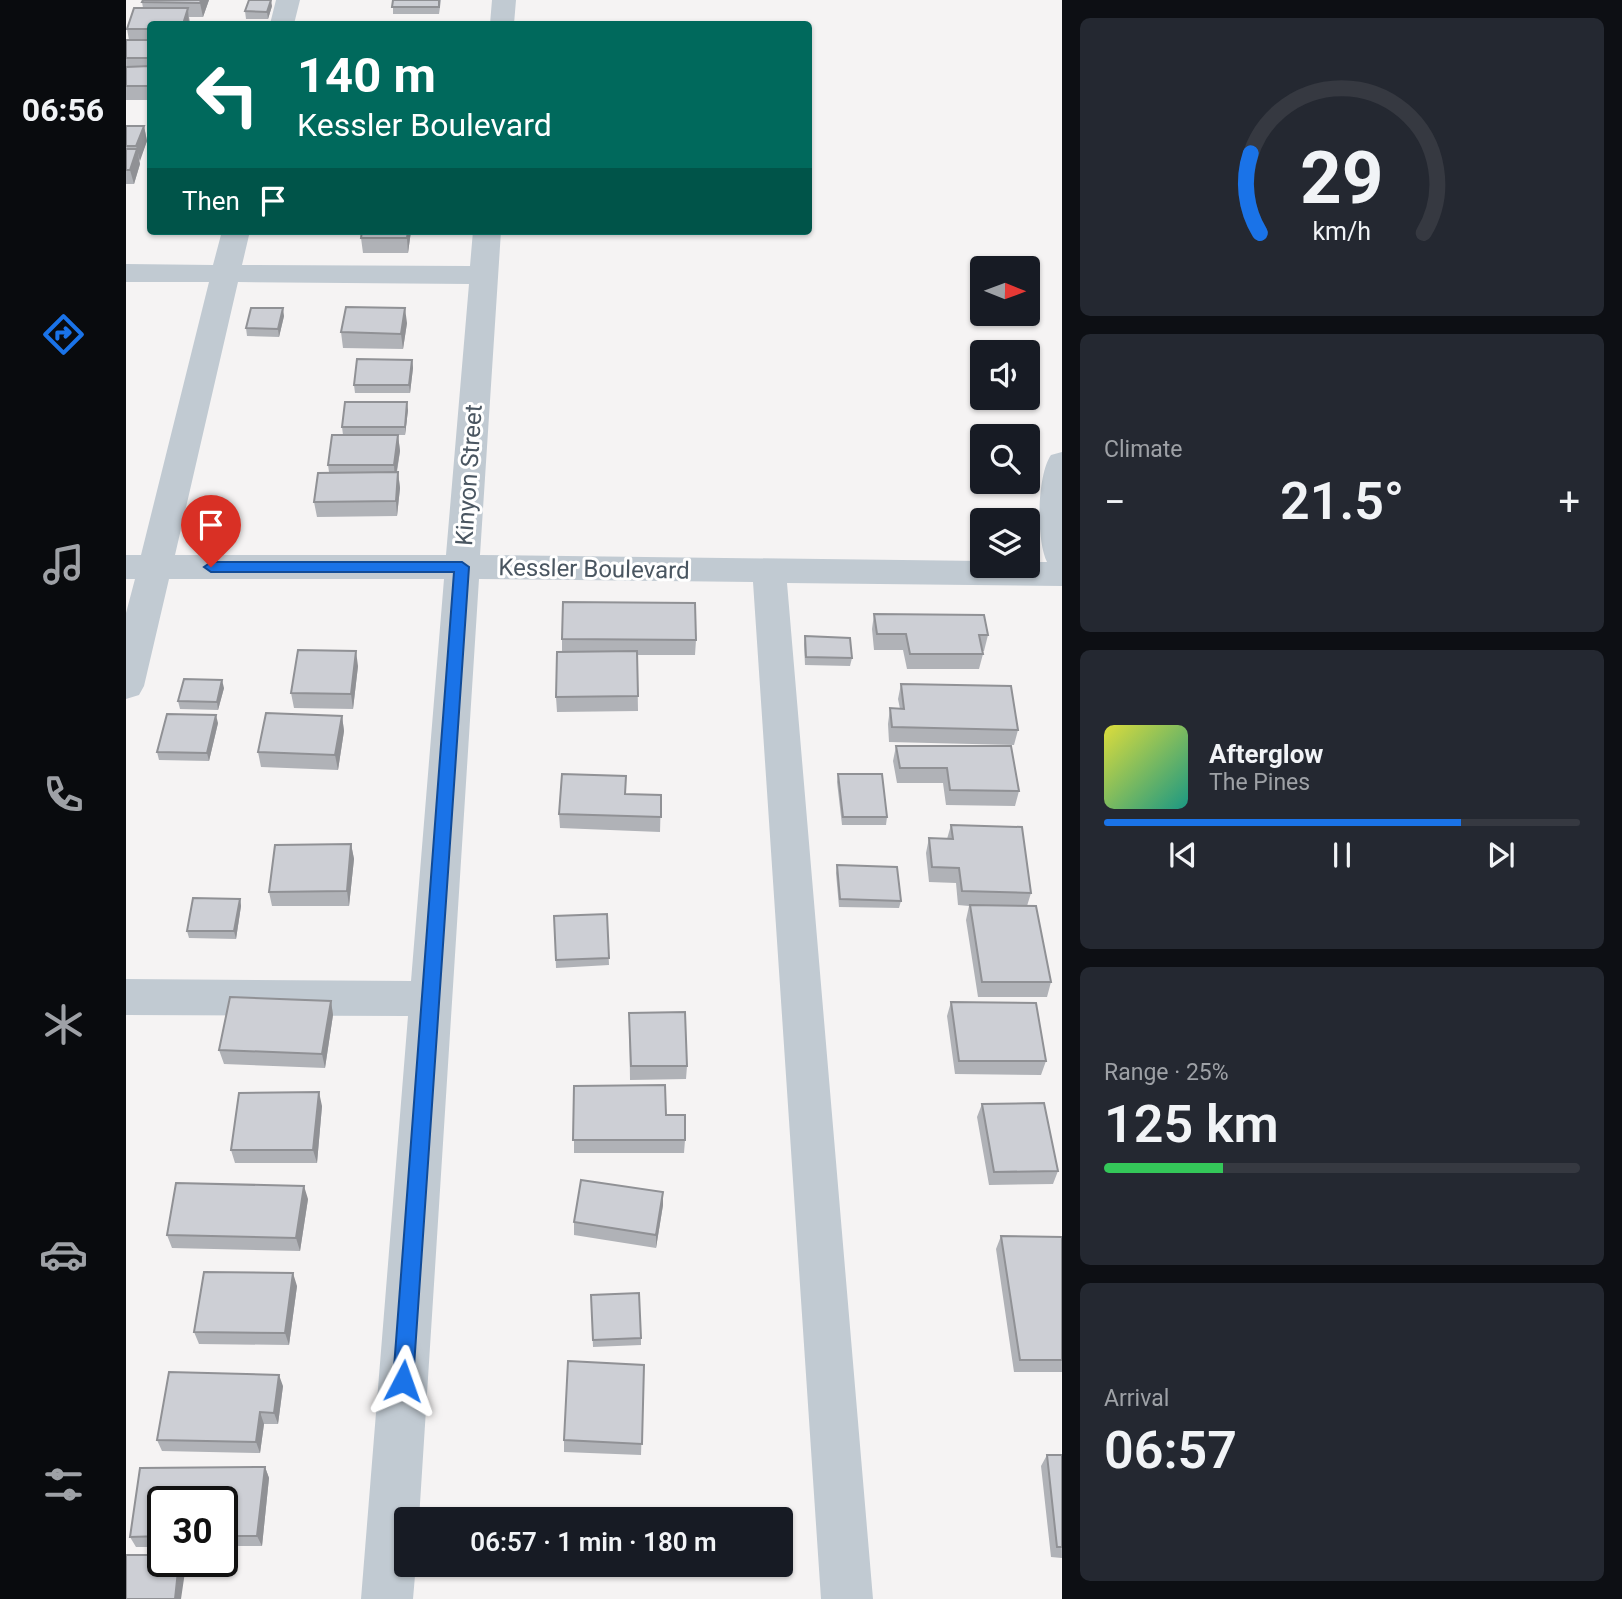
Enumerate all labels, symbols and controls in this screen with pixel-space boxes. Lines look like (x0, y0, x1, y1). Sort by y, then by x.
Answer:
text: 140 m (297, 47, 436, 104)
icon: left (182, 49, 273, 140)
text: 06:56 (22, 91, 104, 129)
text: Kessler Boulevard (297, 106, 552, 144)
text: 29 (1300, 135, 1384, 221)
icon: arrive (254, 182, 292, 220)
text: Then (182, 186, 240, 216)
text: km/h (1313, 217, 1371, 246)
north arrow (970, 256, 1040, 326)
map controls (970, 256, 1040, 578)
icon: directions (39, 310, 88, 359)
button: sound (970, 340, 1040, 410)
street label: Kinyon Street (450, 403, 488, 547)
button: search (970, 424, 1040, 494)
text: Climate (1104, 436, 1183, 463)
text: 21.5° (1280, 471, 1404, 532)
text: − (1104, 480, 1126, 524)
text: + (1558, 480, 1580, 524)
pin (181, 495, 241, 567)
icon: arrive (192, 506, 230, 544)
button: layers (970, 508, 1040, 578)
icon: music (39, 540, 88, 589)
street label: Kessler Boulevard (498, 553, 690, 585)
text: Afterglow (1209, 739, 1323, 769)
text: The Pines (1209, 769, 1310, 796)
icon: phone (39, 770, 88, 819)
icon: previous (1164, 836, 1202, 874)
icon: pause (1323, 836, 1361, 874)
icon: next (1482, 836, 1520, 874)
icon: climate (39, 1000, 88, 1049)
text: Range · 25% (1104, 1059, 1229, 1086)
text: 125 km (1104, 1094, 1279, 1155)
icon: car (39, 1230, 88, 1279)
position arrow (366, 1344, 440, 1418)
text: Arrival (1104, 1385, 1169, 1412)
text: 06:57 (1104, 1420, 1237, 1481)
icon: filters (39, 1460, 88, 1509)
speed limit sign: 30 (147, 1486, 238, 1577)
text: 06:57 · 1 min · 180 m (470, 1527, 717, 1557)

